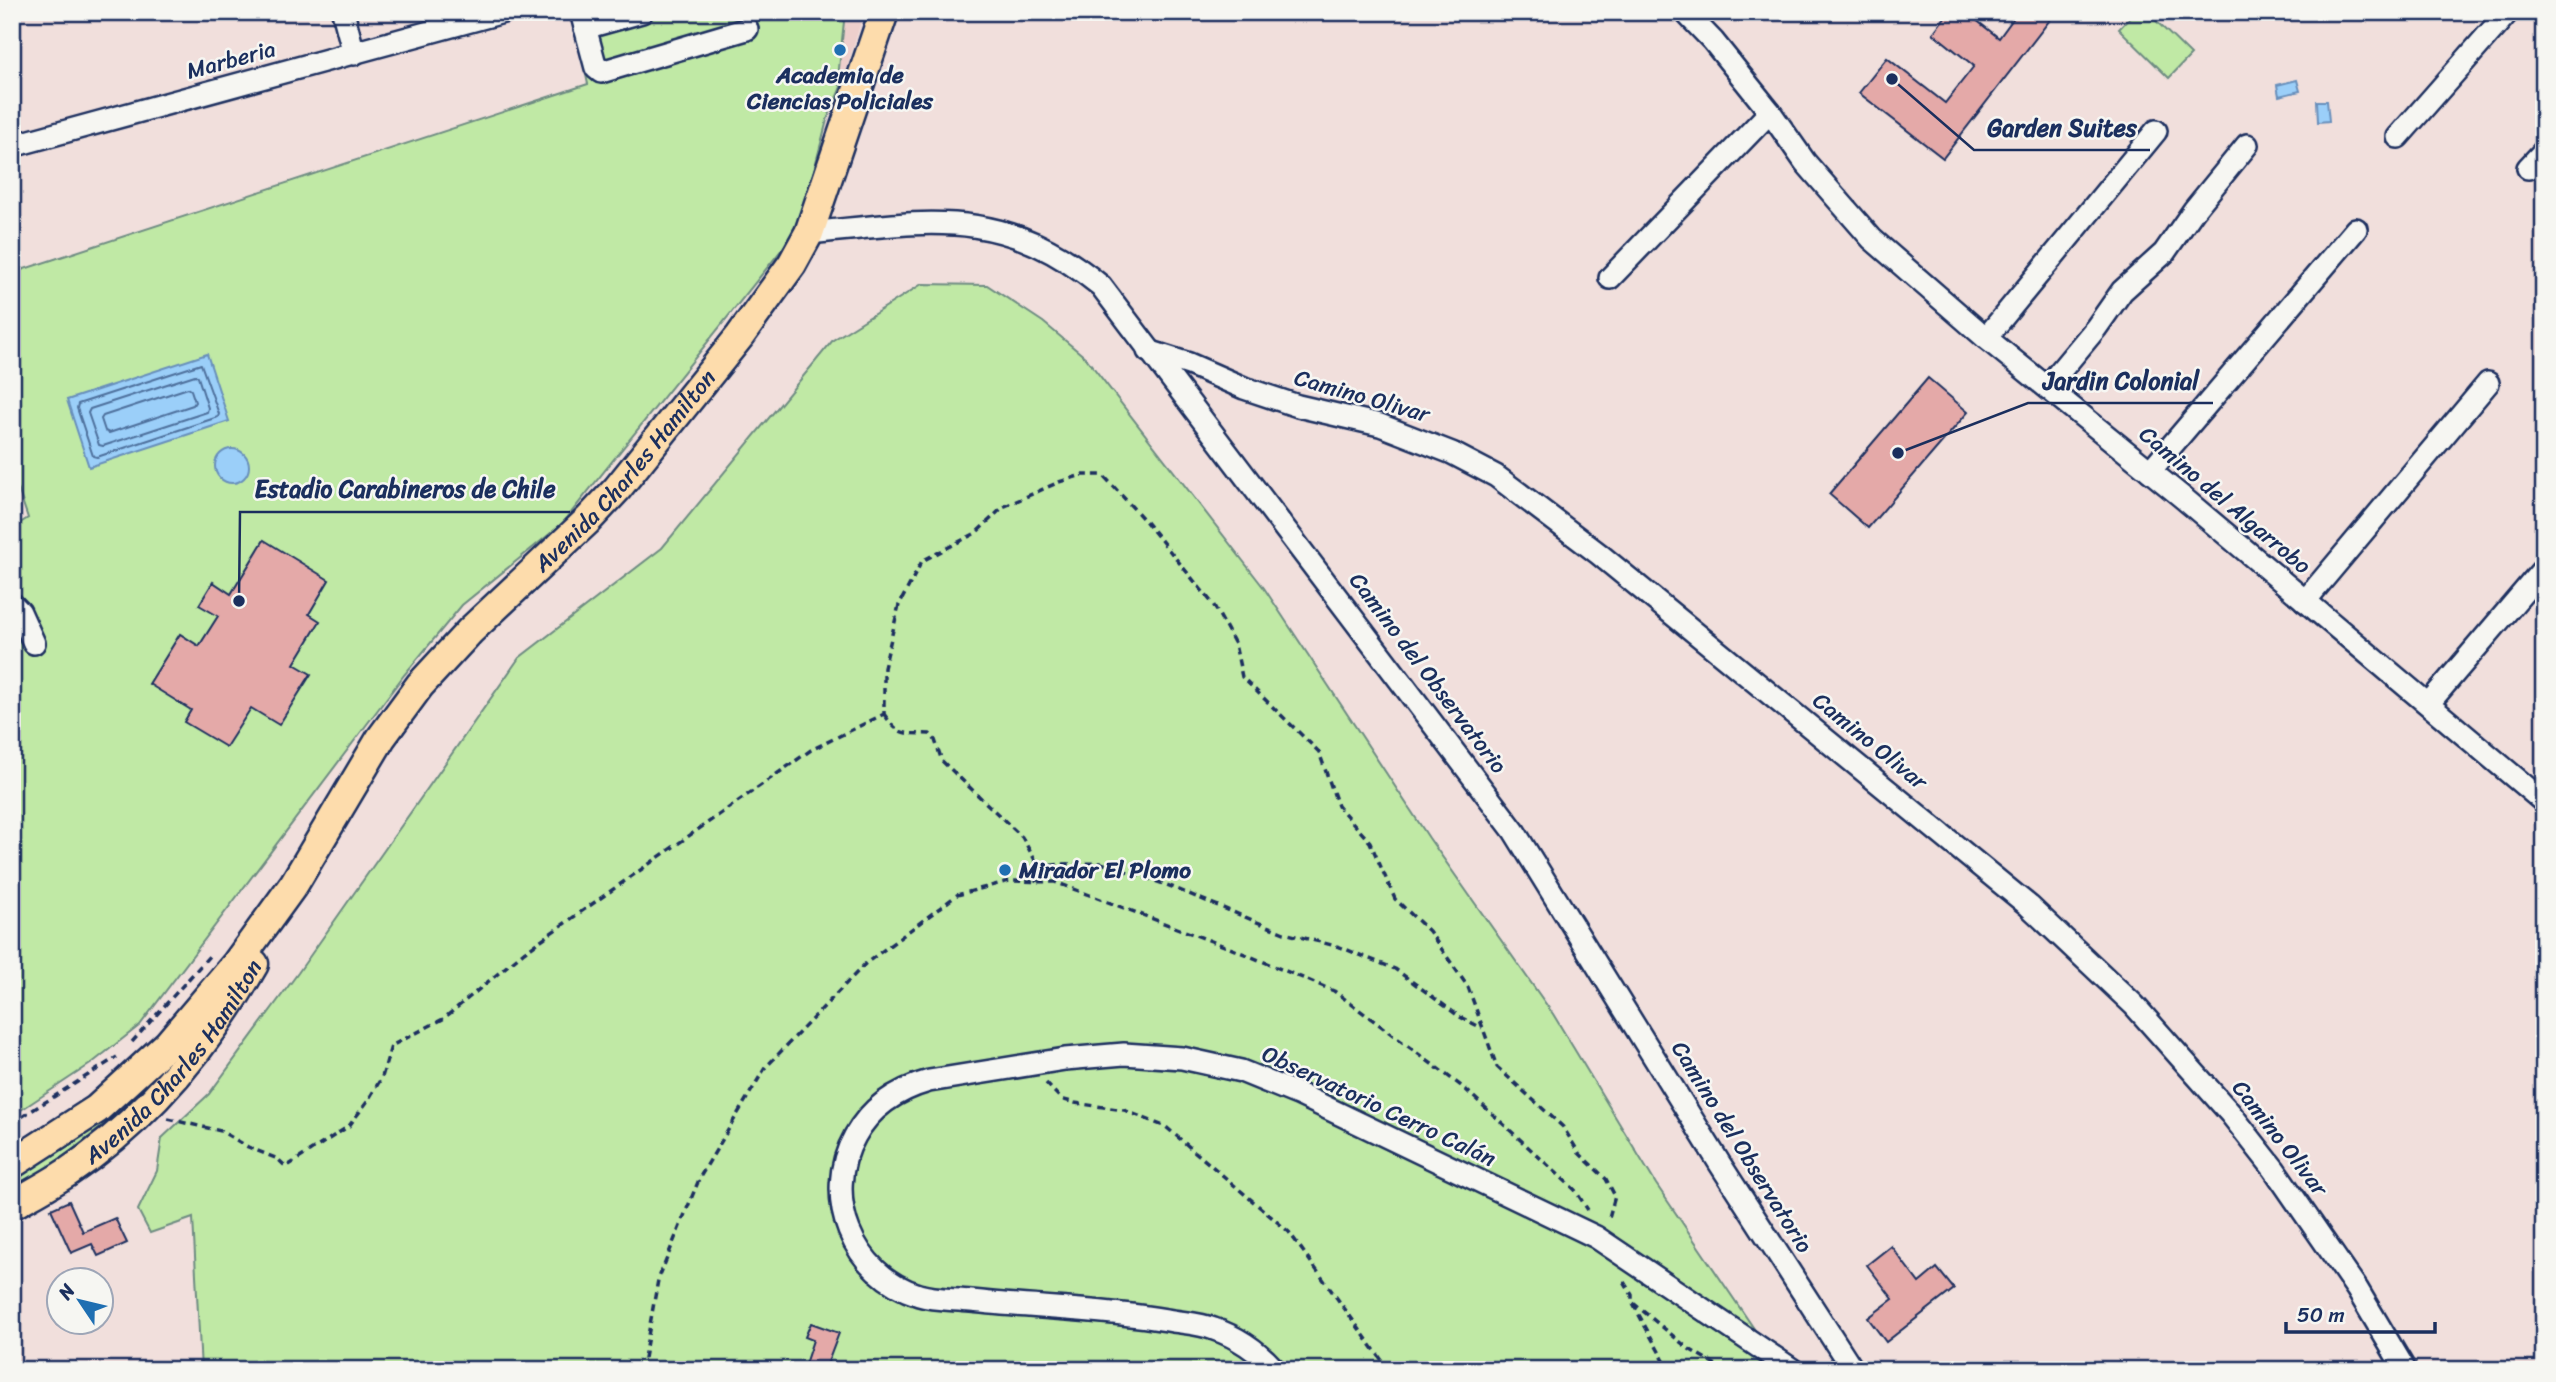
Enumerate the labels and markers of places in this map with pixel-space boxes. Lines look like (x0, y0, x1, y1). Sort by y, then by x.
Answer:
marker: Academia de Ciencias Policiales (832, 42, 848, 58)
place label: Academia de Ciencias Policiales (746, 55, 934, 122)
callout: Garden Suites (1974, 105, 2150, 150)
callout: Jardin Colonial (2028, 358, 2213, 403)
callout: Estadio Carabineros de Chile (240, 467, 570, 512)
place label: Mirador El Plomo (1018, 850, 1191, 891)
marker: Mirador El Plomo (997, 862, 1013, 878)

